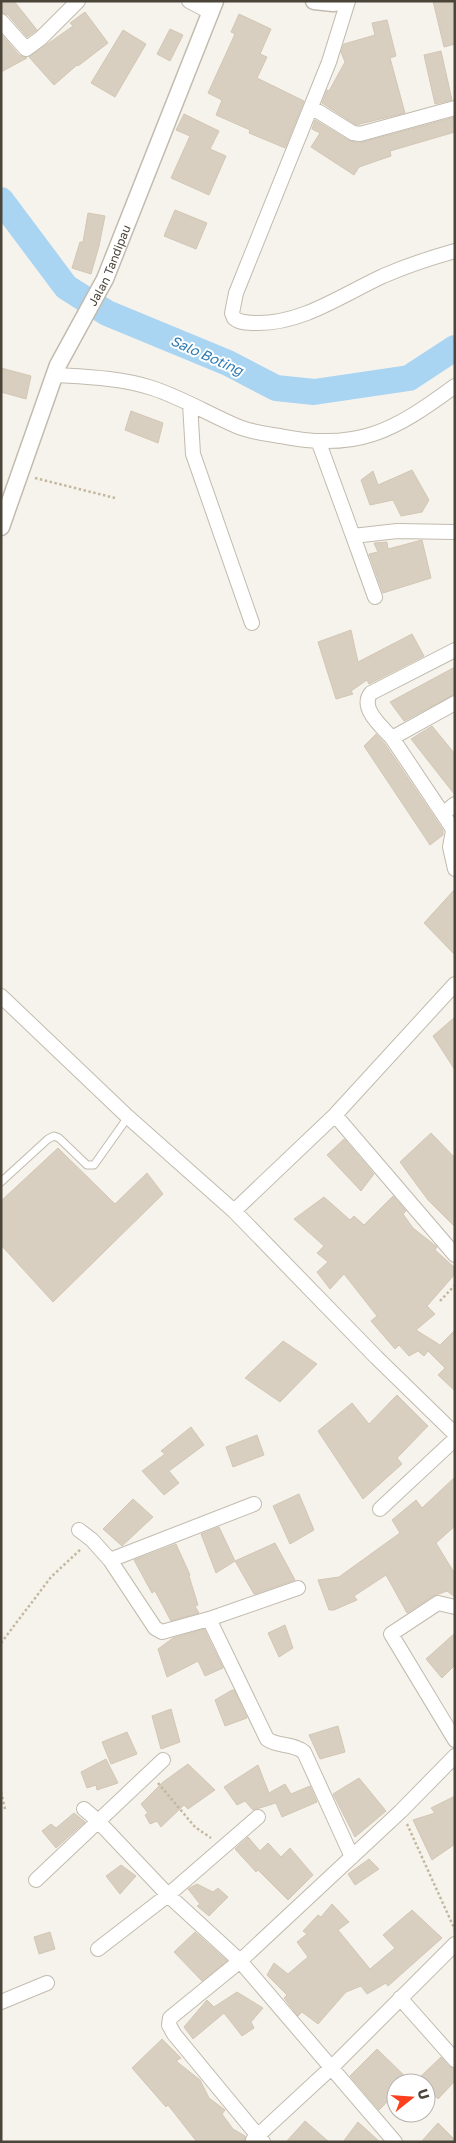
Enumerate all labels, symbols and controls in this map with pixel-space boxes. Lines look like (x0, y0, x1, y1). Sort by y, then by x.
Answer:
street label: Jalan Tandipau (84, 222, 133, 308)
water label: Salo Boting (168, 331, 247, 379)
north arrow (386, 2073, 436, 2123)
text: U (414, 2087, 434, 2101)

